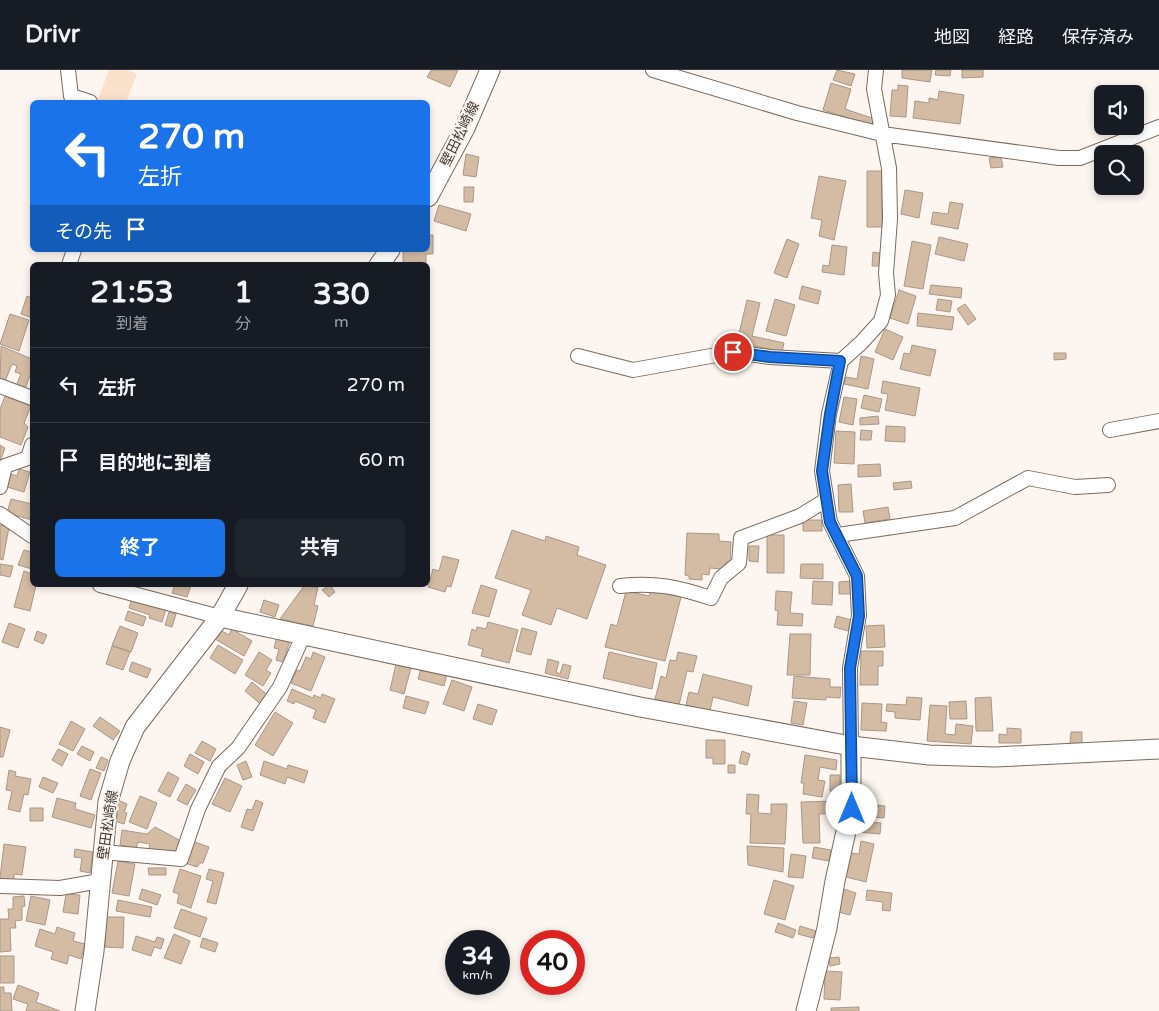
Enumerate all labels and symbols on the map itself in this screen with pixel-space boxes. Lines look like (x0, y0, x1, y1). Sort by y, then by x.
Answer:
street label: 壁田松崎線 (437, 99, 483, 169)
pin (712, 331, 754, 373)
position arrow (825, 782, 877, 834)
street label: 壁田松崎線 (95, 789, 121, 861)
speed limit sign: 40 (520, 930, 585, 995)

